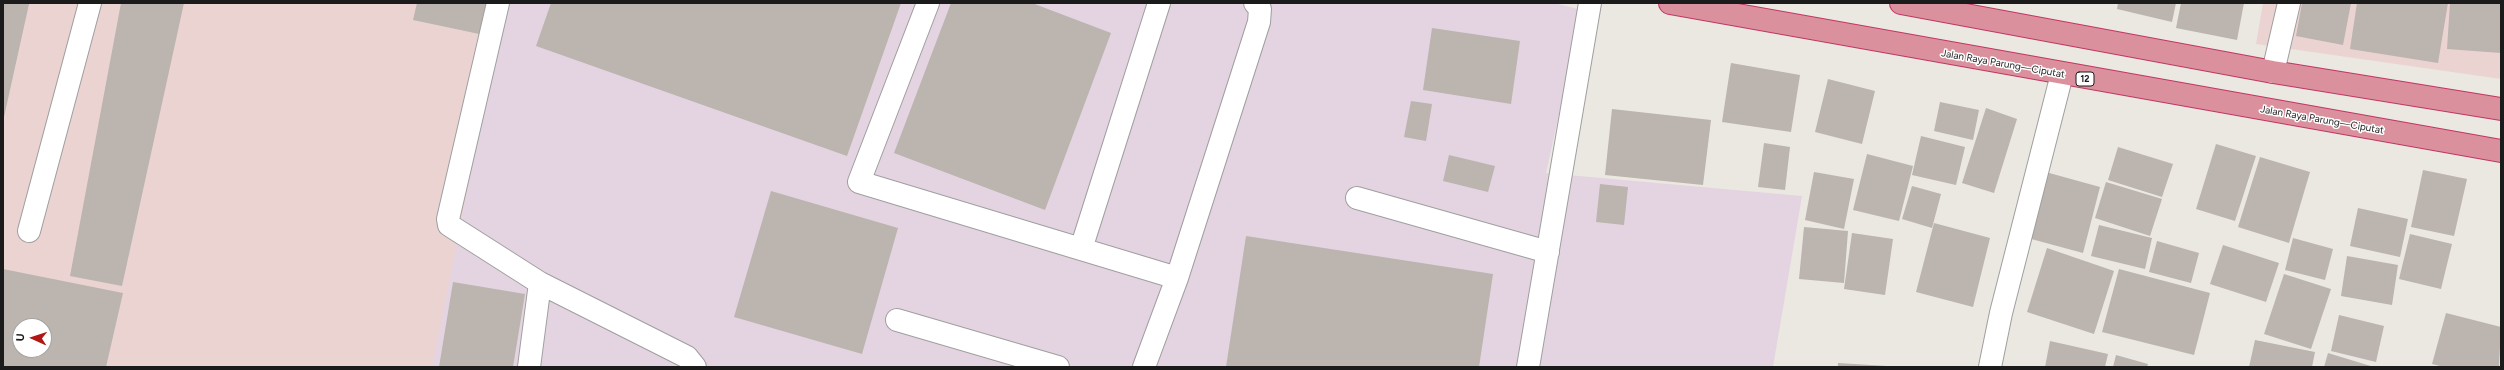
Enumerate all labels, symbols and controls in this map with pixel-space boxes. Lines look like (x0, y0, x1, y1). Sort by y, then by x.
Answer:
street label: Jalan Raya Parung—Ciputat (1940, 47, 2066, 81)
road number: 12 (2076, 72, 2094, 86)
street label: Jalan Raya Parung—Ciputat (2259, 103, 2385, 137)
north arrow (12, 318, 52, 358)
text: U (14, 333, 27, 342)

